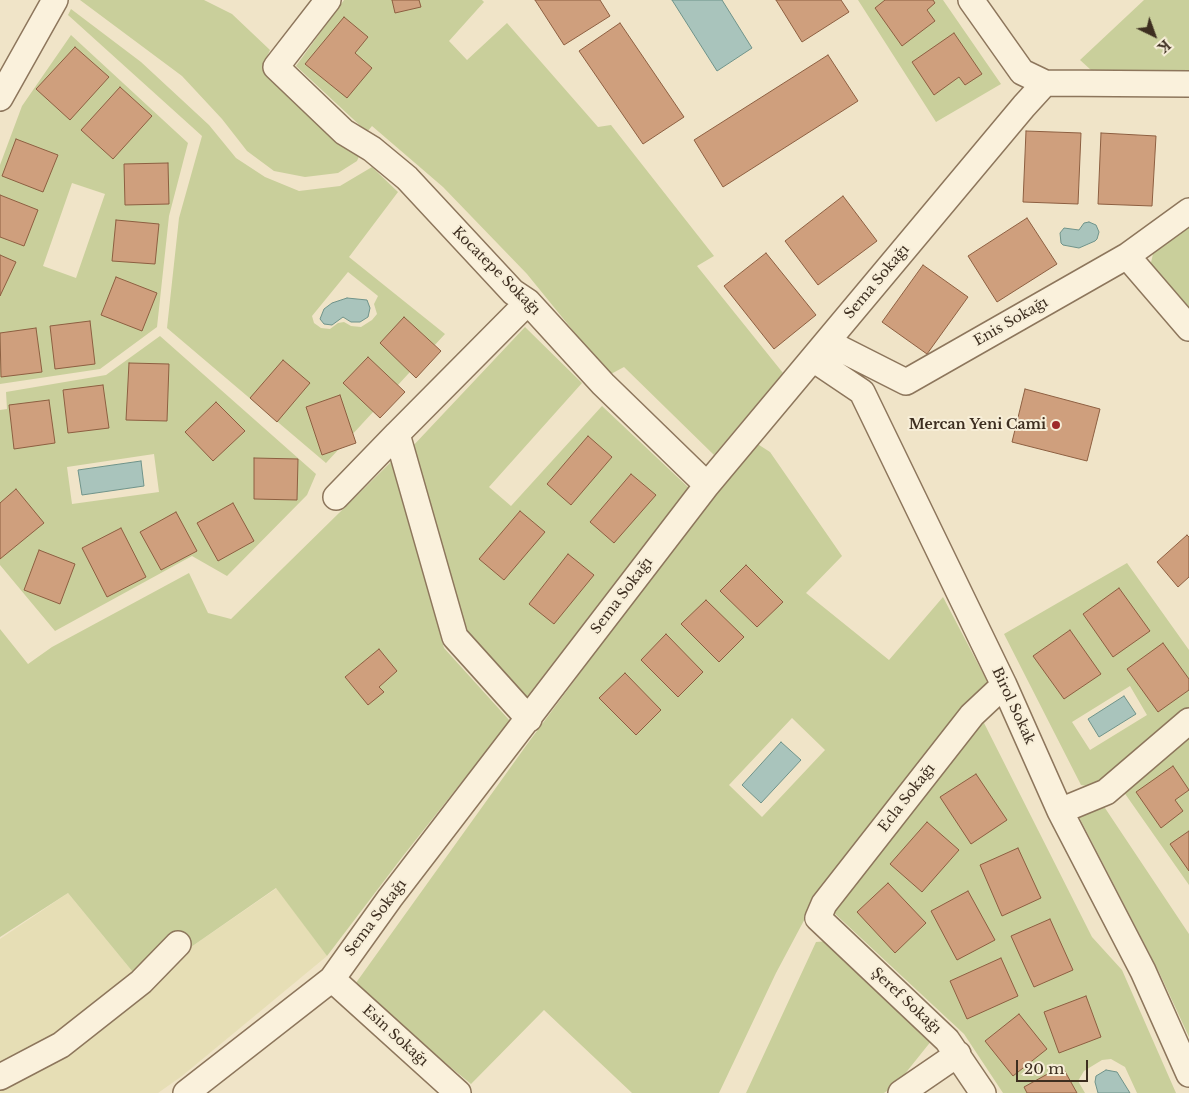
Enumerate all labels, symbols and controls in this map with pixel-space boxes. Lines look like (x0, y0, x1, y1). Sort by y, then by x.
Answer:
north arrow (1129, 10, 1179, 60)
text: K (1154, 36, 1174, 57)
street label: Kocatepe Sokağı (449, 224, 543, 318)
street label: Sema Sokağı (841, 242, 913, 322)
street label: Enis Sokağı (971, 294, 1051, 350)
place label: Mercan Yeni Cami (909, 417, 1046, 433)
marker: Mercan Yeni Cami (1050, 419, 1062, 431)
street label: Sema Sokağı (588, 554, 656, 638)
street label: Birol Sokak (988, 665, 1038, 747)
street label: Ecla Sokağı (875, 761, 939, 835)
street label: Sema Sokağı (342, 876, 410, 960)
street label: Şeref Sokağı (868, 964, 944, 1038)
street label: Esin Sokağı (359, 1002, 431, 1070)
scale bar (1019, 1050, 1092, 1082)
text: 20 m (1024, 1059, 1064, 1078)

